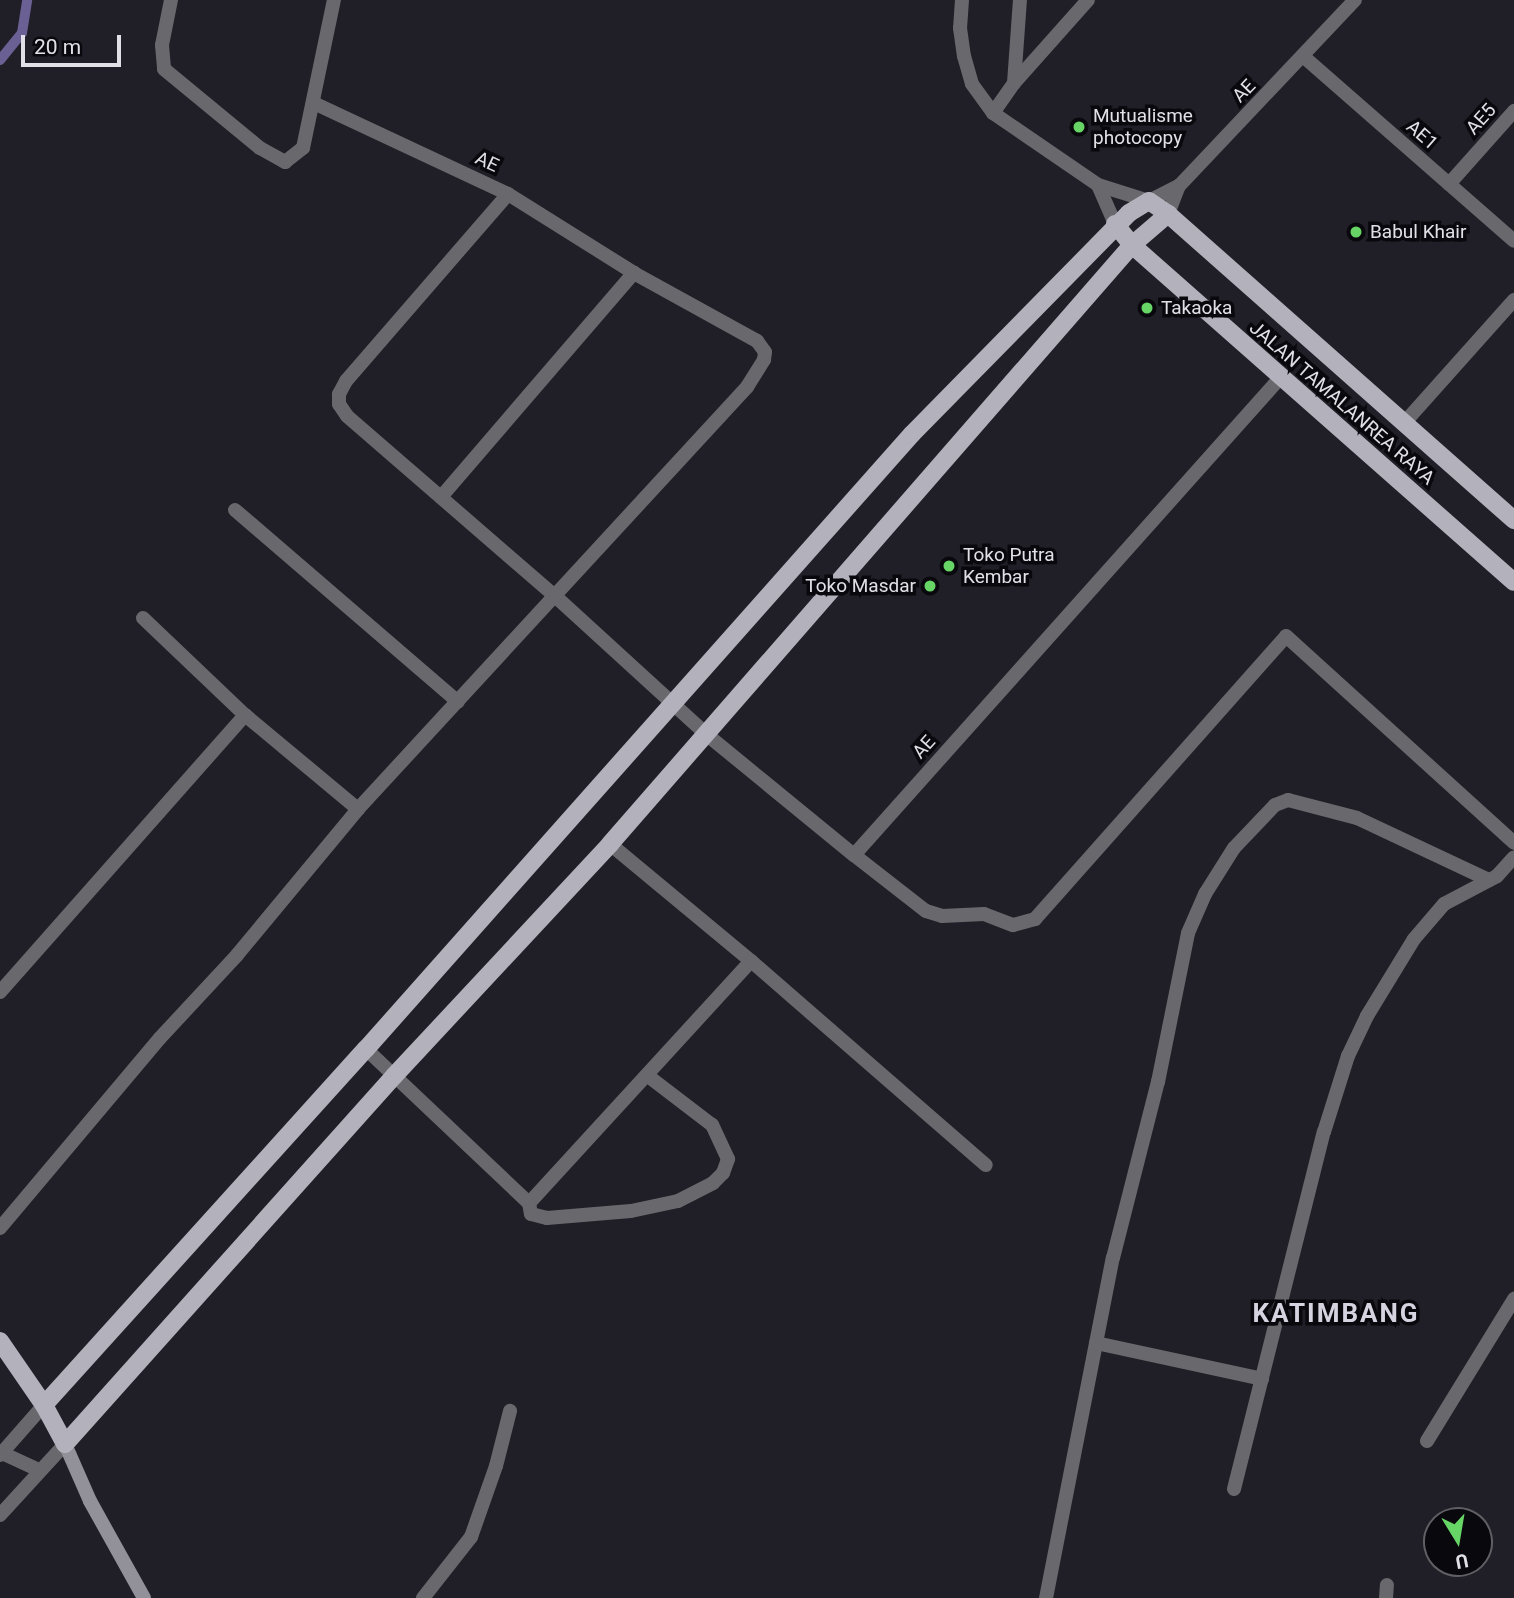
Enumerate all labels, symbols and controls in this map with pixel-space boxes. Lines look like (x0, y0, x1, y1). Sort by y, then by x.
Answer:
scale bar (24, 21, 124, 65)
text: 20 m (34, 35, 81, 59)
street label: AE (1228, 75, 1260, 107)
street label: AE5 (1461, 99, 1501, 139)
place label: Mutualisme photocopy (1093, 105, 1193, 149)
street label: AE1 (1402, 115, 1442, 155)
marker: Mutualisme photocopy (1071, 119, 1087, 135)
street label: AE (472, 147, 502, 177)
place label: Babul Khair (1370, 221, 1466, 243)
marker: Babul Khair (1348, 224, 1364, 240)
place label: Takaoka (1161, 297, 1232, 319)
marker: Takaoka (1139, 300, 1155, 316)
street label: JALAN TAMALANREA RAYA (1245, 316, 1439, 490)
place label: Toko Putra Kembar (963, 544, 1055, 588)
marker: Toko Putra Kembar (941, 558, 957, 574)
place label: Toko Masdar (805, 575, 916, 597)
marker: Toko Masdar (922, 578, 938, 594)
street label: AE (908, 731, 940, 763)
district label: KATIMBANG (1254, 1298, 1418, 1330)
north arrow (1423, 1507, 1493, 1577)
text: U (1453, 1549, 1470, 1574)

